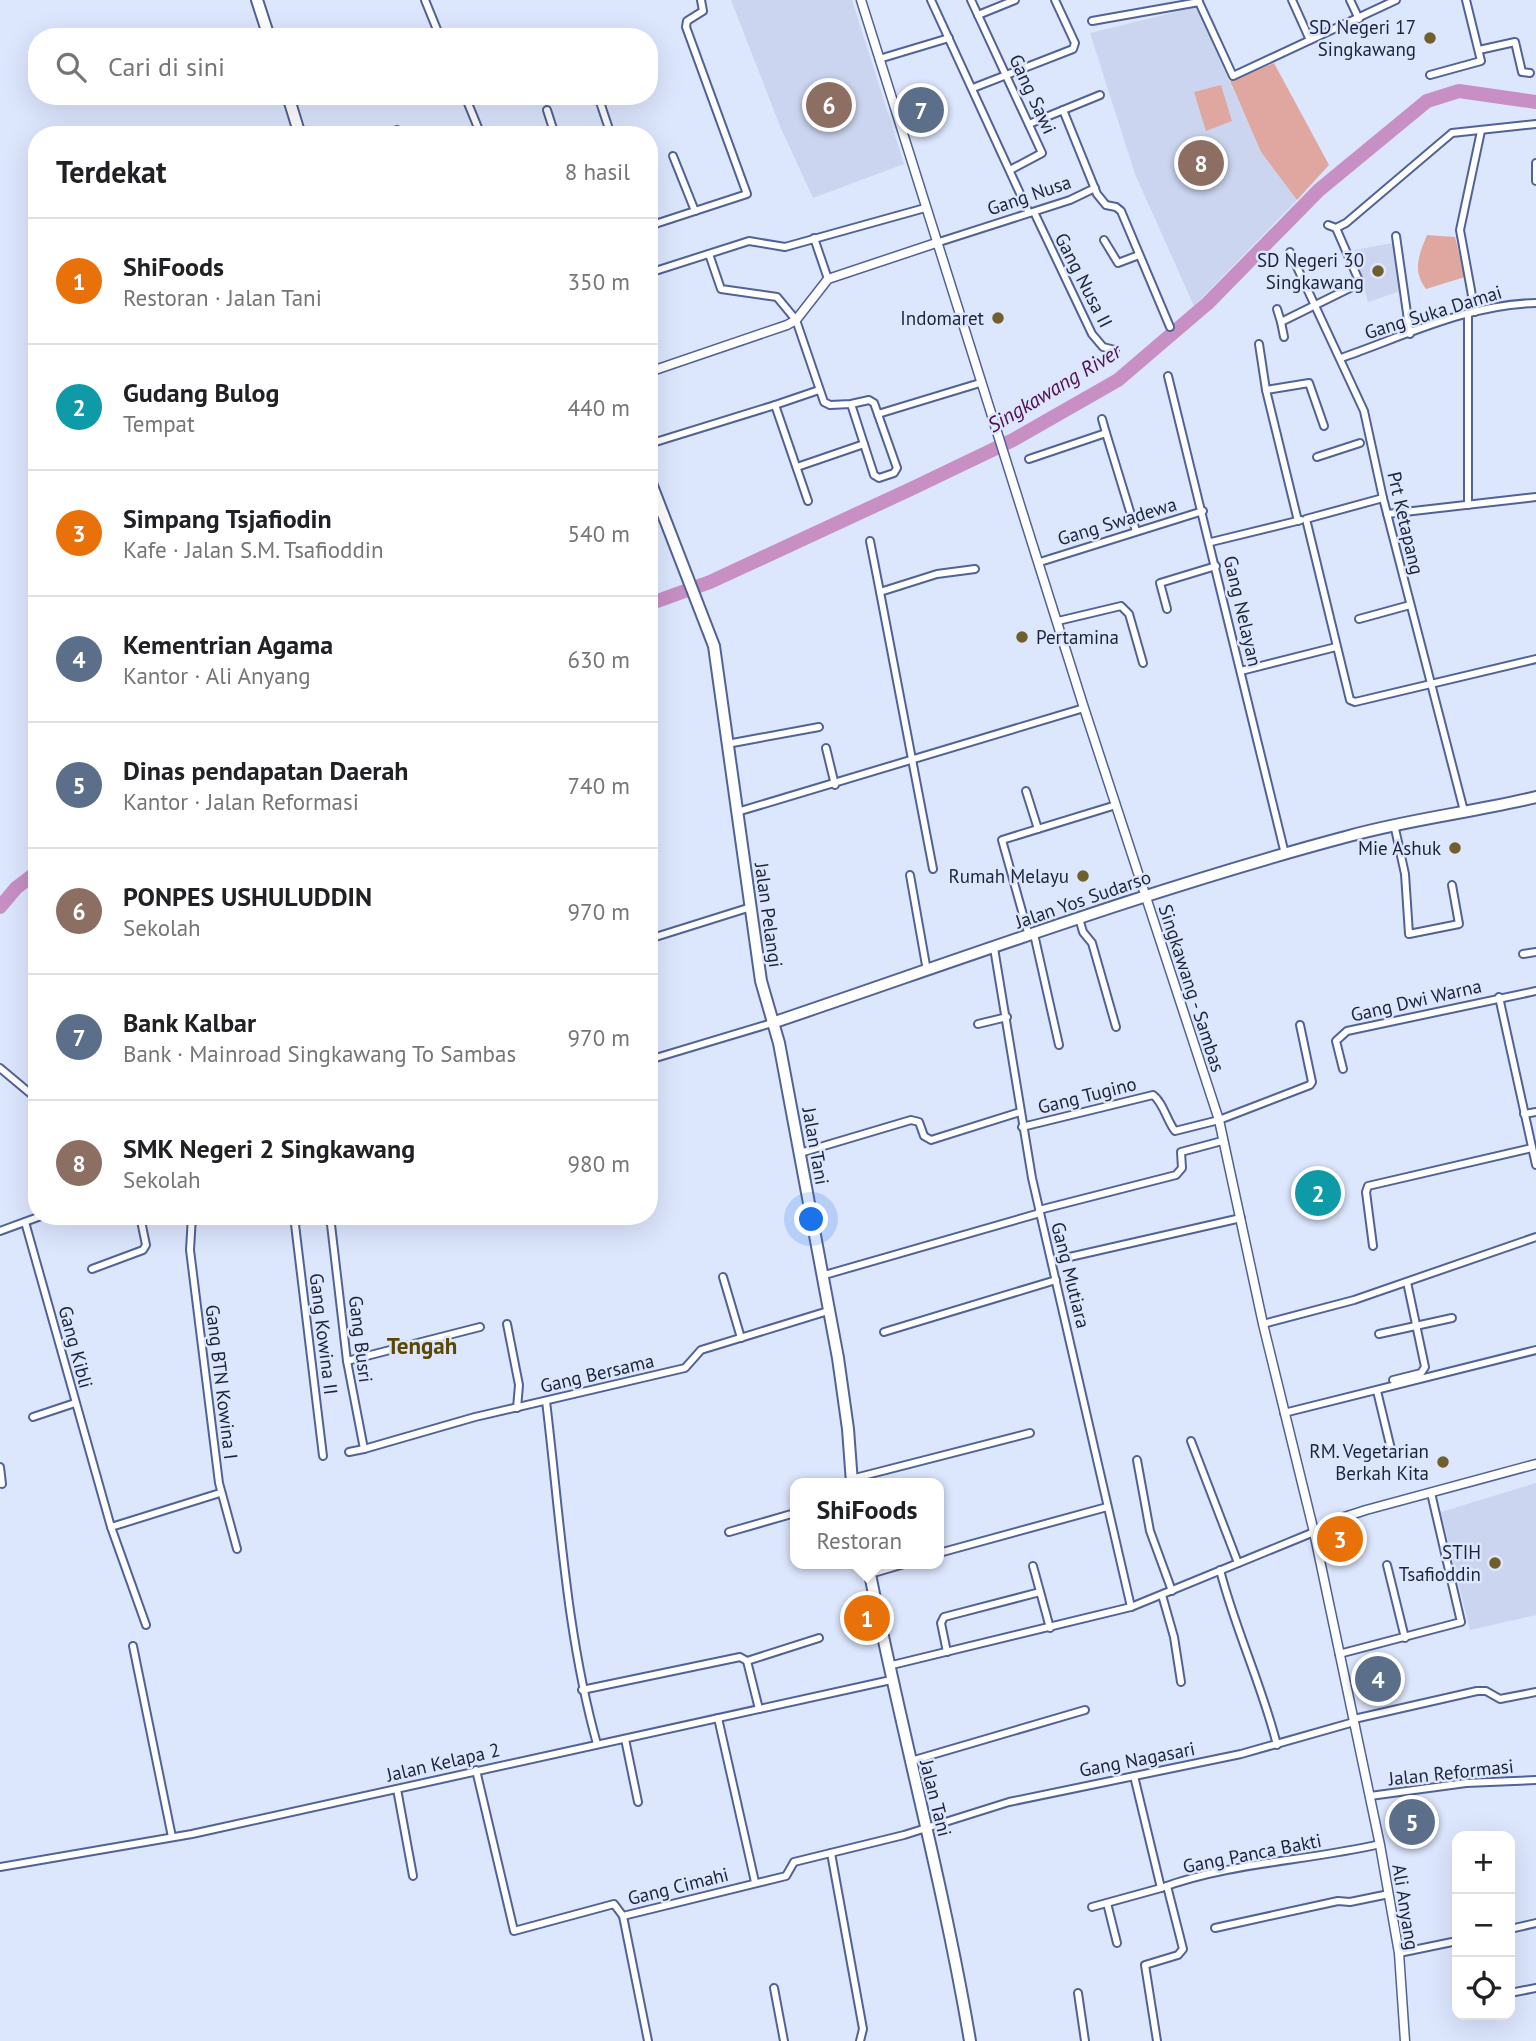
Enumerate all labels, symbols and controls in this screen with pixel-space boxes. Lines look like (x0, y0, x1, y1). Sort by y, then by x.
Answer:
place label: SD Negeri 17 Singkawang (1309, 15, 1416, 61)
search box (28, 28, 658, 105)
marker: SD Negeri 17 Singkawang (1422, 30, 1438, 46)
icon: search (52, 48, 90, 86)
text: Cari di sini (108, 50, 225, 83)
street label: Gang Sawi (1004, 50, 1062, 138)
pin: 6 (806, 79, 852, 131)
pin: 7 (898, 84, 944, 136)
pin: 8 (1178, 137, 1224, 189)
text: Terdekat (56, 152, 166, 191)
text: 8 hasil (565, 157, 630, 186)
street label: Gang Nusa (984, 169, 1074, 221)
street label: Gang Nusa II (1050, 229, 1118, 331)
place label: SD Negeri 30 Singkawang (1257, 248, 1364, 294)
text: ShiFoods (123, 250, 224, 283)
marker: SD Negeri 30 Singkawang (1370, 263, 1386, 279)
text: 1 (72, 267, 86, 296)
text: 350 m (568, 267, 630, 296)
street label: Gang Suka Damai (1361, 280, 1505, 344)
text: Restoran · Jalan Tani (123, 283, 322, 312)
place label: Indomaret (900, 306, 985, 330)
marker: Indomaret (990, 310, 1006, 326)
water label: Singkawang River (982, 336, 1128, 438)
text: Gudang Bulog (123, 376, 279, 409)
text: 2 (72, 393, 86, 422)
text: 440 m (568, 393, 630, 422)
text: Tempat (123, 409, 195, 438)
street label: Prt Ketapang (1382, 469, 1430, 577)
street label: Gang Swadewa (1055, 492, 1179, 550)
text: Simpang Tsjafiodin (123, 502, 332, 535)
text: 3 (72, 519, 86, 548)
text: 540 m (568, 519, 630, 548)
text: Kafe · Jalan S.M. Tsafioddin (123, 535, 384, 564)
street label: Gang Nelayan (1219, 553, 1267, 669)
place label: Pertamina (1036, 625, 1119, 649)
text: Kementrian Agama (123, 628, 333, 661)
marker: Pertamina (1014, 629, 1030, 645)
text: 4 (72, 645, 86, 674)
text: 630 m (568, 645, 630, 674)
text: Kantor · Ali Anyang (123, 661, 311, 690)
text: Dinas pendapatan Daerah (123, 754, 409, 787)
text: 5 (72, 771, 86, 800)
text: 740 m (568, 771, 630, 800)
text: Kantor · Jalan Reformasi (123, 787, 359, 816)
place label: Mie Ashuk (1358, 836, 1441, 860)
marker: Mie Ashuk (1447, 840, 1463, 856)
street label: Jalan Pelangi (750, 860, 788, 969)
place label: Rumah Melayu (949, 864, 1069, 888)
street label: Jalan Yos Sudarso (1011, 865, 1154, 934)
marker: Rumah Melayu (1075, 868, 1091, 884)
text: PONPES USHULUDDIN (123, 880, 372, 913)
text: 6 (72, 897, 86, 926)
text: 970 m (568, 897, 630, 926)
street label: Singkawang - Sambas (1154, 901, 1230, 1075)
text: Sekolah (123, 913, 201, 942)
street label: Gang Dwi Warna (1348, 973, 1484, 1027)
text: Bank Kalbar (123, 1006, 256, 1039)
text: 7 (72, 1023, 86, 1052)
text: 970 m (568, 1023, 630, 1052)
text: Bank · Mainroad Singkawang To Sambas (123, 1039, 516, 1068)
street label: Gang Tugino (1035, 1071, 1139, 1119)
street label: Jalan Tani (797, 1104, 835, 1187)
text: SMK Negeri 2 Singkawang (123, 1132, 415, 1165)
text: 8 (72, 1149, 86, 1178)
text: 980 m (568, 1149, 630, 1178)
text: Sekolah (123, 1165, 201, 1194)
pin: 2 (1295, 1167, 1341, 1219)
your location (794, 1202, 828, 1236)
street label: Gang Mutiara (1046, 1219, 1096, 1331)
street label: Gang Kowina II (305, 1272, 343, 1396)
street label: Gang Busri (344, 1294, 378, 1384)
street label: Gang Kibli (53, 1303, 99, 1391)
street label: Gang BTN Kowina I (201, 1303, 243, 1461)
district label: Tengah (387, 1331, 457, 1360)
street label: Gang Bersama (538, 1348, 656, 1398)
place label: RM. Vegetarian Berkah Kita (1309, 1439, 1429, 1485)
marker: RM. Vegetarian Berkah Kita (1435, 1454, 1451, 1470)
popup (790, 1478, 944, 1569)
text: ShiFoods (816, 1493, 918, 1526)
pin: 3 (1317, 1513, 1363, 1565)
text: Restoran (816, 1526, 902, 1555)
place label: STIH Tsafioddin (1399, 1540, 1481, 1586)
marker: STIH Tsafioddin (1487, 1555, 1503, 1571)
pin: 1 (844, 1592, 890, 1644)
pin: 4 (1355, 1653, 1401, 1705)
street label: Gang Nagasari (1077, 1736, 1197, 1782)
street label: Jalan Kelapa 2 (383, 1737, 502, 1787)
street label: Jalan Reformasi (1386, 1753, 1515, 1791)
street label: Jalan Tani (915, 1756, 957, 1839)
pin: 5 (1389, 1796, 1435, 1848)
street label: Gang Panca Bakti (1181, 1828, 1323, 1878)
map controls (1452, 1831, 1515, 2020)
button: + (1452, 1831, 1515, 1894)
street label: Gang Cimahi (625, 1862, 731, 1910)
street label: Ali Anyang (1387, 1862, 1425, 1952)
button: − (1452, 1894, 1515, 1957)
button: locate (1452, 1957, 1515, 2020)

